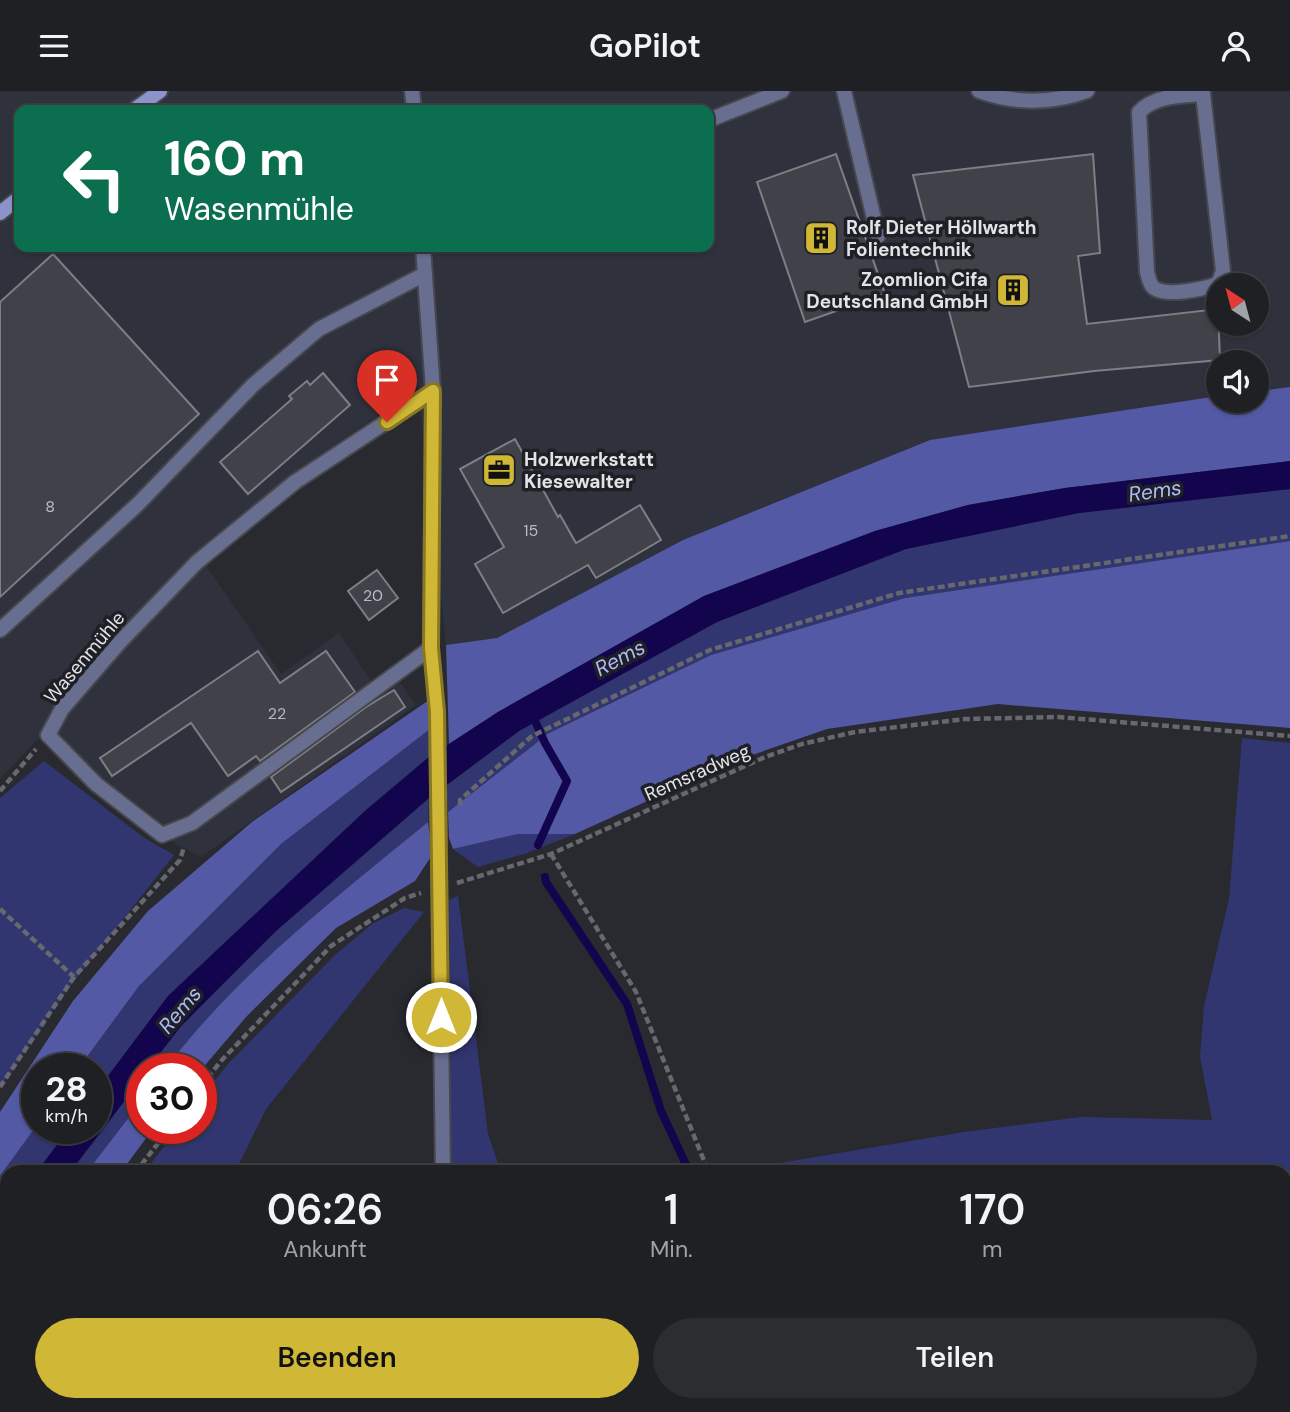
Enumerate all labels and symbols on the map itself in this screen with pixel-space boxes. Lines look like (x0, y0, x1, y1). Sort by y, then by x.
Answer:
place label: Rolf Dieter Höllwarth Folientechnik (846, 215, 1036, 262)
building icon: Rolf Dieter Höllwarth Folientechnik (802, 219, 840, 257)
place label: Zoomlion Cifa Deutschland GmbH (806, 267, 988, 314)
building icon: Zoomlion Cifa Deutschland GmbH (994, 271, 1032, 309)
north arrow (1206, 273, 1269, 336)
pin (357, 350, 417, 422)
place label: Holzwerkstatt Kiesewalter (524, 447, 654, 494)
office icon: Holzwerkstatt Kiesewalter (480, 451, 518, 489)
water label: Rems (1127, 473, 1183, 509)
house number: 8 (45, 496, 55, 517)
house number: 15 (524, 520, 538, 541)
house number: 20 (363, 585, 383, 606)
street label: Wasenmühle (39, 606, 130, 709)
water label: Rems (590, 633, 650, 683)
house number: 22 (268, 703, 286, 724)
street label: Remsradweg (641, 738, 754, 807)
position arrow (404, 980, 478, 1054)
water label: Rems (152, 981, 208, 1039)
speed limit sign: 30 (126, 1053, 217, 1144)

